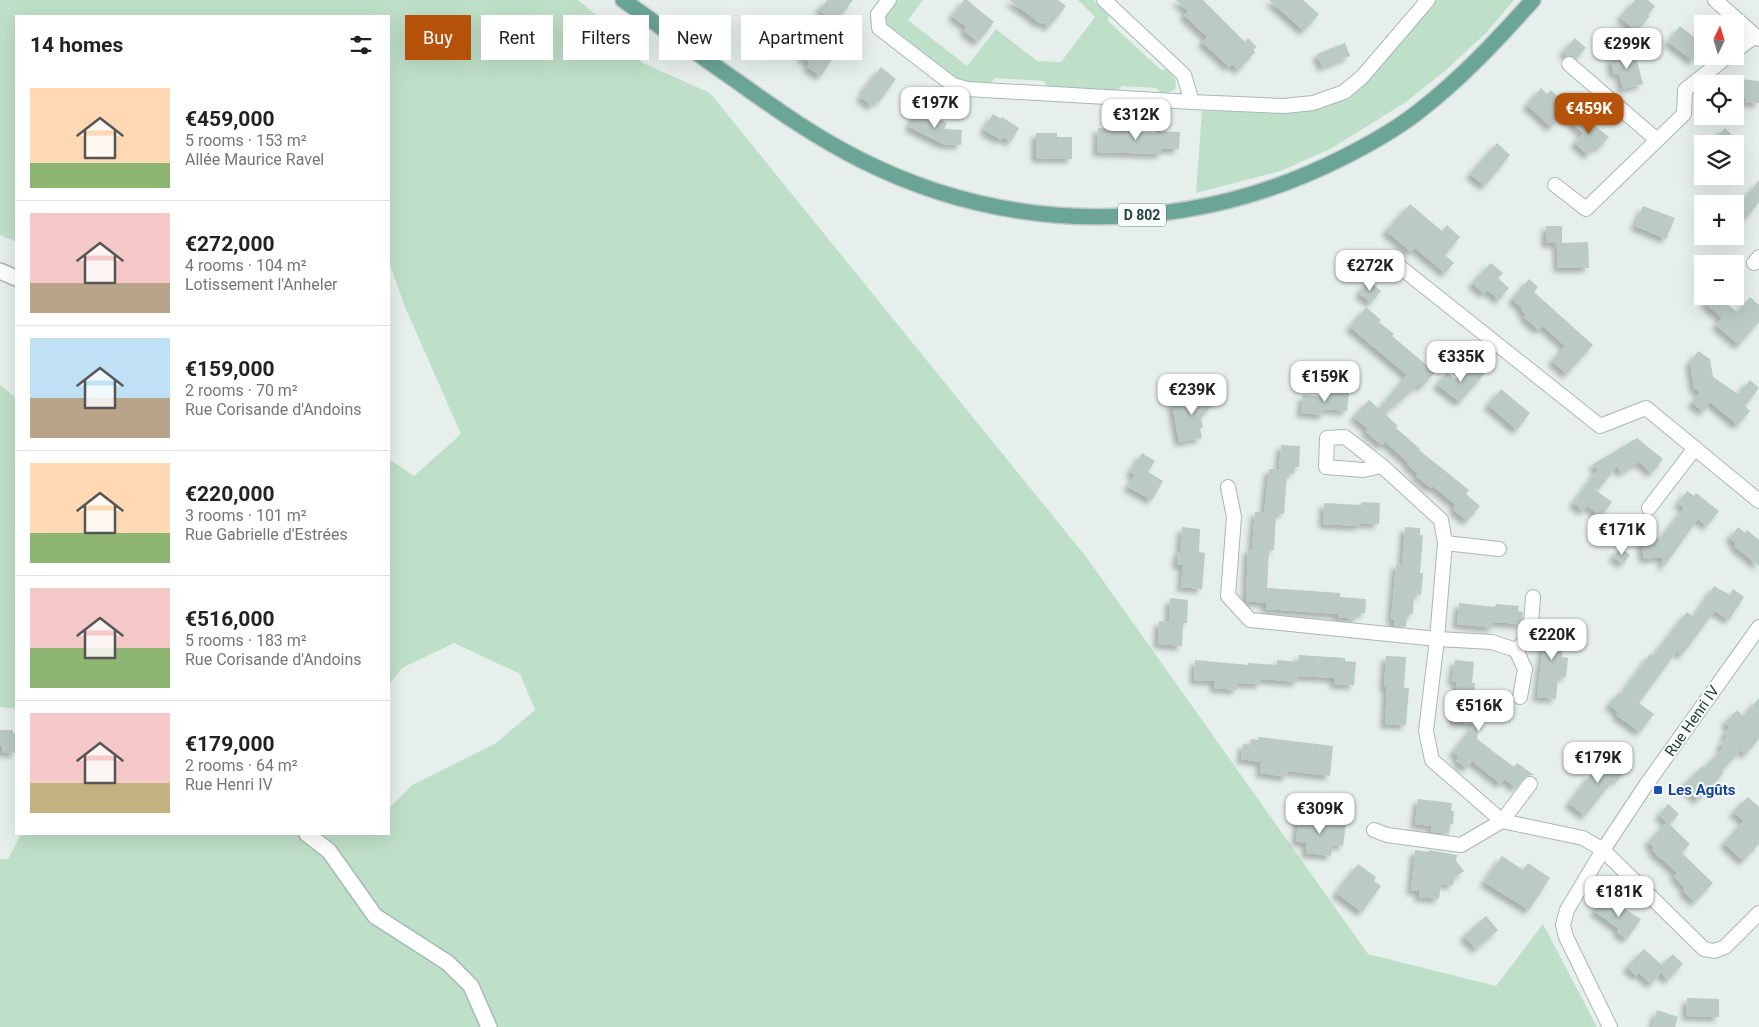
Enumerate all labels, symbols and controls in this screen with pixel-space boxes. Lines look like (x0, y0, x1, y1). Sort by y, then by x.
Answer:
chip: Buy (405, 15, 471, 60)
chip: Rent (481, 15, 553, 60)
chip: Filters (563, 15, 649, 60)
chip: New (659, 15, 731, 60)
chip: Apartment (741, 15, 862, 60)
north arrow (1694, 15, 1744, 65)
map controls (1694, 15, 1744, 305)
pin: €299K (1592, 28, 1662, 70)
icon: filters (347, 31, 375, 59)
text: 14 homes (30, 33, 123, 57)
text: €299K (1604, 34, 1650, 53)
button: locate (1694, 75, 1744, 125)
pin: €197K (900, 86, 970, 129)
pin: €459K (1554, 92, 1624, 135)
text: €197K (912, 93, 958, 112)
pin: €312K (1101, 98, 1171, 141)
text: €459K (1566, 99, 1612, 118)
text: €312K (1113, 105, 1159, 124)
text: €459,000 (185, 107, 275, 131)
icon: home (70, 108, 130, 168)
text: 5 rooms · 153 m² (185, 131, 307, 150)
button: layers (1694, 135, 1744, 185)
text: Allée Maurice Ravel (185, 150, 324, 169)
button: + (1694, 195, 1744, 245)
road number: D 802 (1118, 204, 1166, 226)
text: €272,000 (185, 232, 275, 256)
icon: home (70, 233, 130, 293)
pin: €272K (1335, 250, 1405, 292)
button: − (1694, 255, 1744, 305)
text: 4 rooms · 104 m² (185, 256, 307, 275)
text: €272K (1347, 256, 1393, 275)
text: Lotissement l'Anheler (185, 275, 338, 294)
pin: €335K (1426, 340, 1496, 383)
text: €335K (1438, 347, 1484, 366)
text: €159,000 (185, 357, 275, 381)
icon: home (70, 358, 130, 418)
pin: €159K (1290, 360, 1360, 403)
text: €159K (1302, 367, 1348, 386)
pin: €239K (1157, 374, 1227, 416)
text: €239K (1169, 380, 1215, 399)
text: 2 rooms · 70 m² (185, 381, 298, 400)
text: Rue Corisande d'Andoins (185, 400, 362, 419)
text: €220,000 (185, 482, 275, 506)
icon: home (70, 483, 130, 543)
text: 3 rooms · 101 m² (185, 506, 307, 525)
pin: €171K (1587, 514, 1657, 556)
text: €171K (1599, 520, 1645, 539)
text: Rue Gabrielle d'Estrées (185, 525, 348, 544)
text: €516,000 (185, 607, 275, 631)
icon: home (70, 608, 130, 668)
pin: €220K (1517, 618, 1587, 661)
text: €220K (1529, 625, 1575, 644)
text: 5 rooms · 183 m² (185, 631, 307, 650)
text: Rue Corisande d'Andoins (185, 650, 362, 669)
street label: Rue Henri IV (1661, 682, 1723, 760)
pin: €516K (1444, 690, 1514, 732)
text: €516K (1456, 696, 1502, 715)
text: €179,000 (185, 732, 275, 756)
icon: home (70, 733, 130, 793)
pin: €179K (1563, 742, 1633, 784)
text: €179K (1575, 748, 1621, 767)
text: 2 rooms · 64 m² (185, 756, 298, 775)
text: Rue Henri IV (185, 775, 273, 794)
place label: Les Agûts (1668, 781, 1736, 799)
marker: Les Agûts (1652, 784, 1664, 796)
pin: €309K (1285, 792, 1355, 835)
text: €309K (1297, 799, 1343, 818)
pin: €181K (1584, 876, 1654, 918)
text: €181K (1596, 882, 1642, 901)

